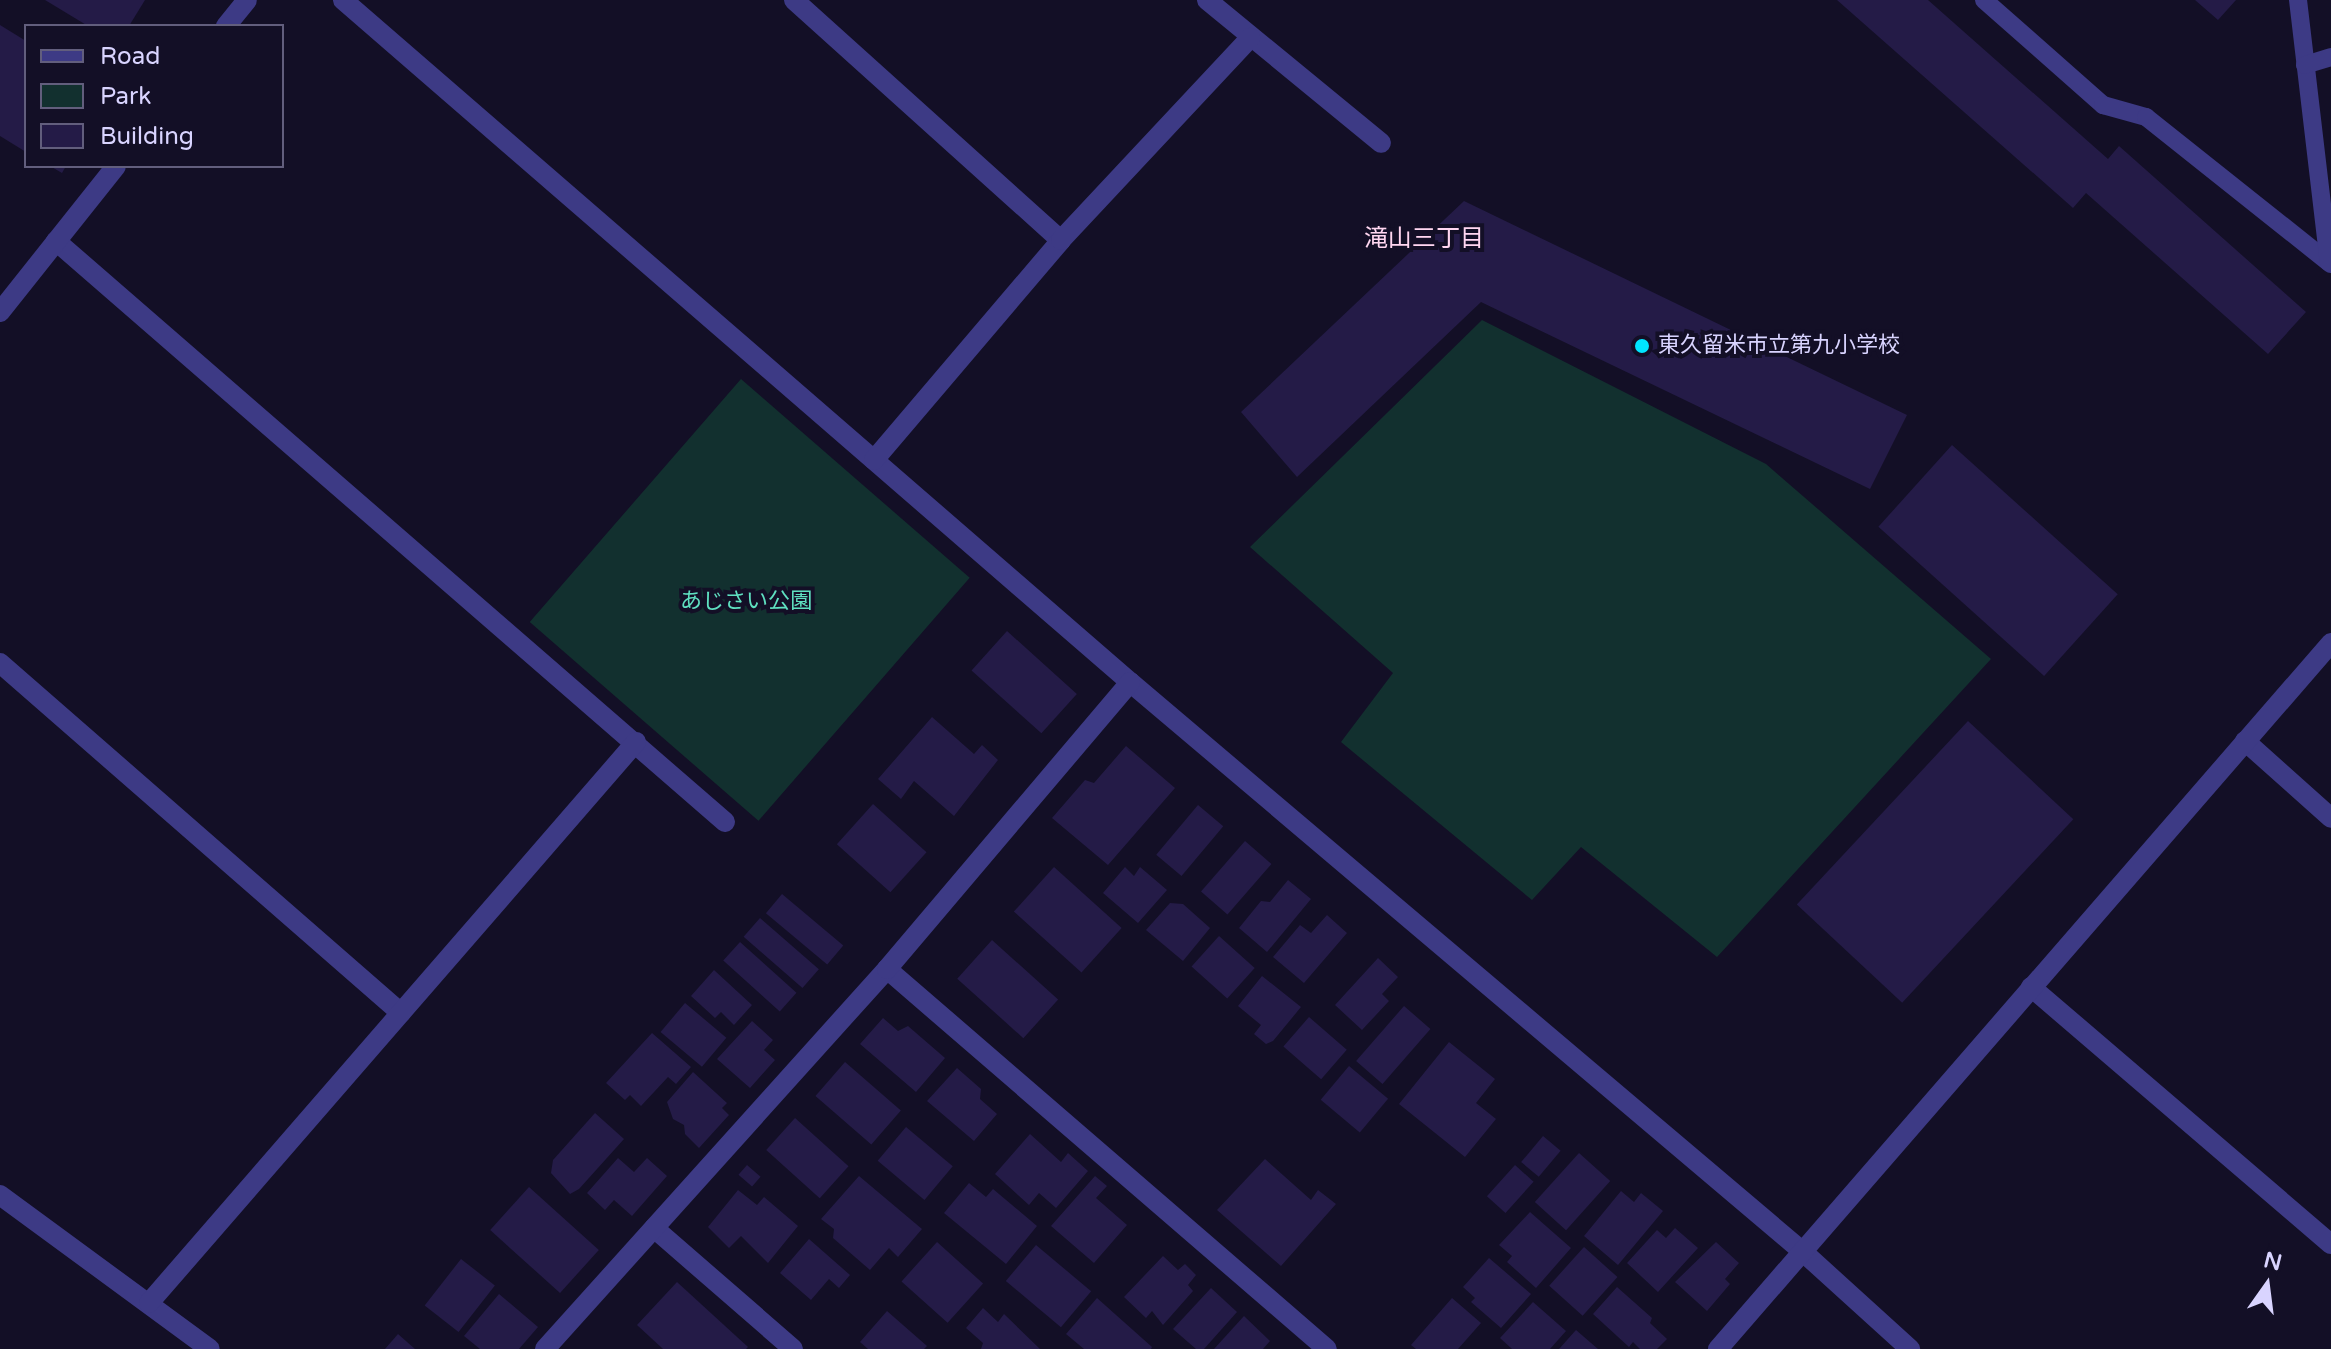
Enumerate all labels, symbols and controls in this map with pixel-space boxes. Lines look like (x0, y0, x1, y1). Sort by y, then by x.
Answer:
legend (24, 24, 284, 168)
text: Road (100, 42, 160, 71)
text: Park (100, 82, 151, 111)
text: Building (100, 122, 194, 151)
district label: 滝山三丁目 (1364, 225, 1484, 253)
place label: 東久留米市立第九小学校 (1658, 333, 1900, 359)
marker: 東久留米市立第九小学校 (1633, 337, 1651, 355)
park label: あじさい公園 (680, 589, 812, 615)
north arrow (2227, 1245, 2307, 1325)
text: N (2261, 1247, 2285, 1276)

